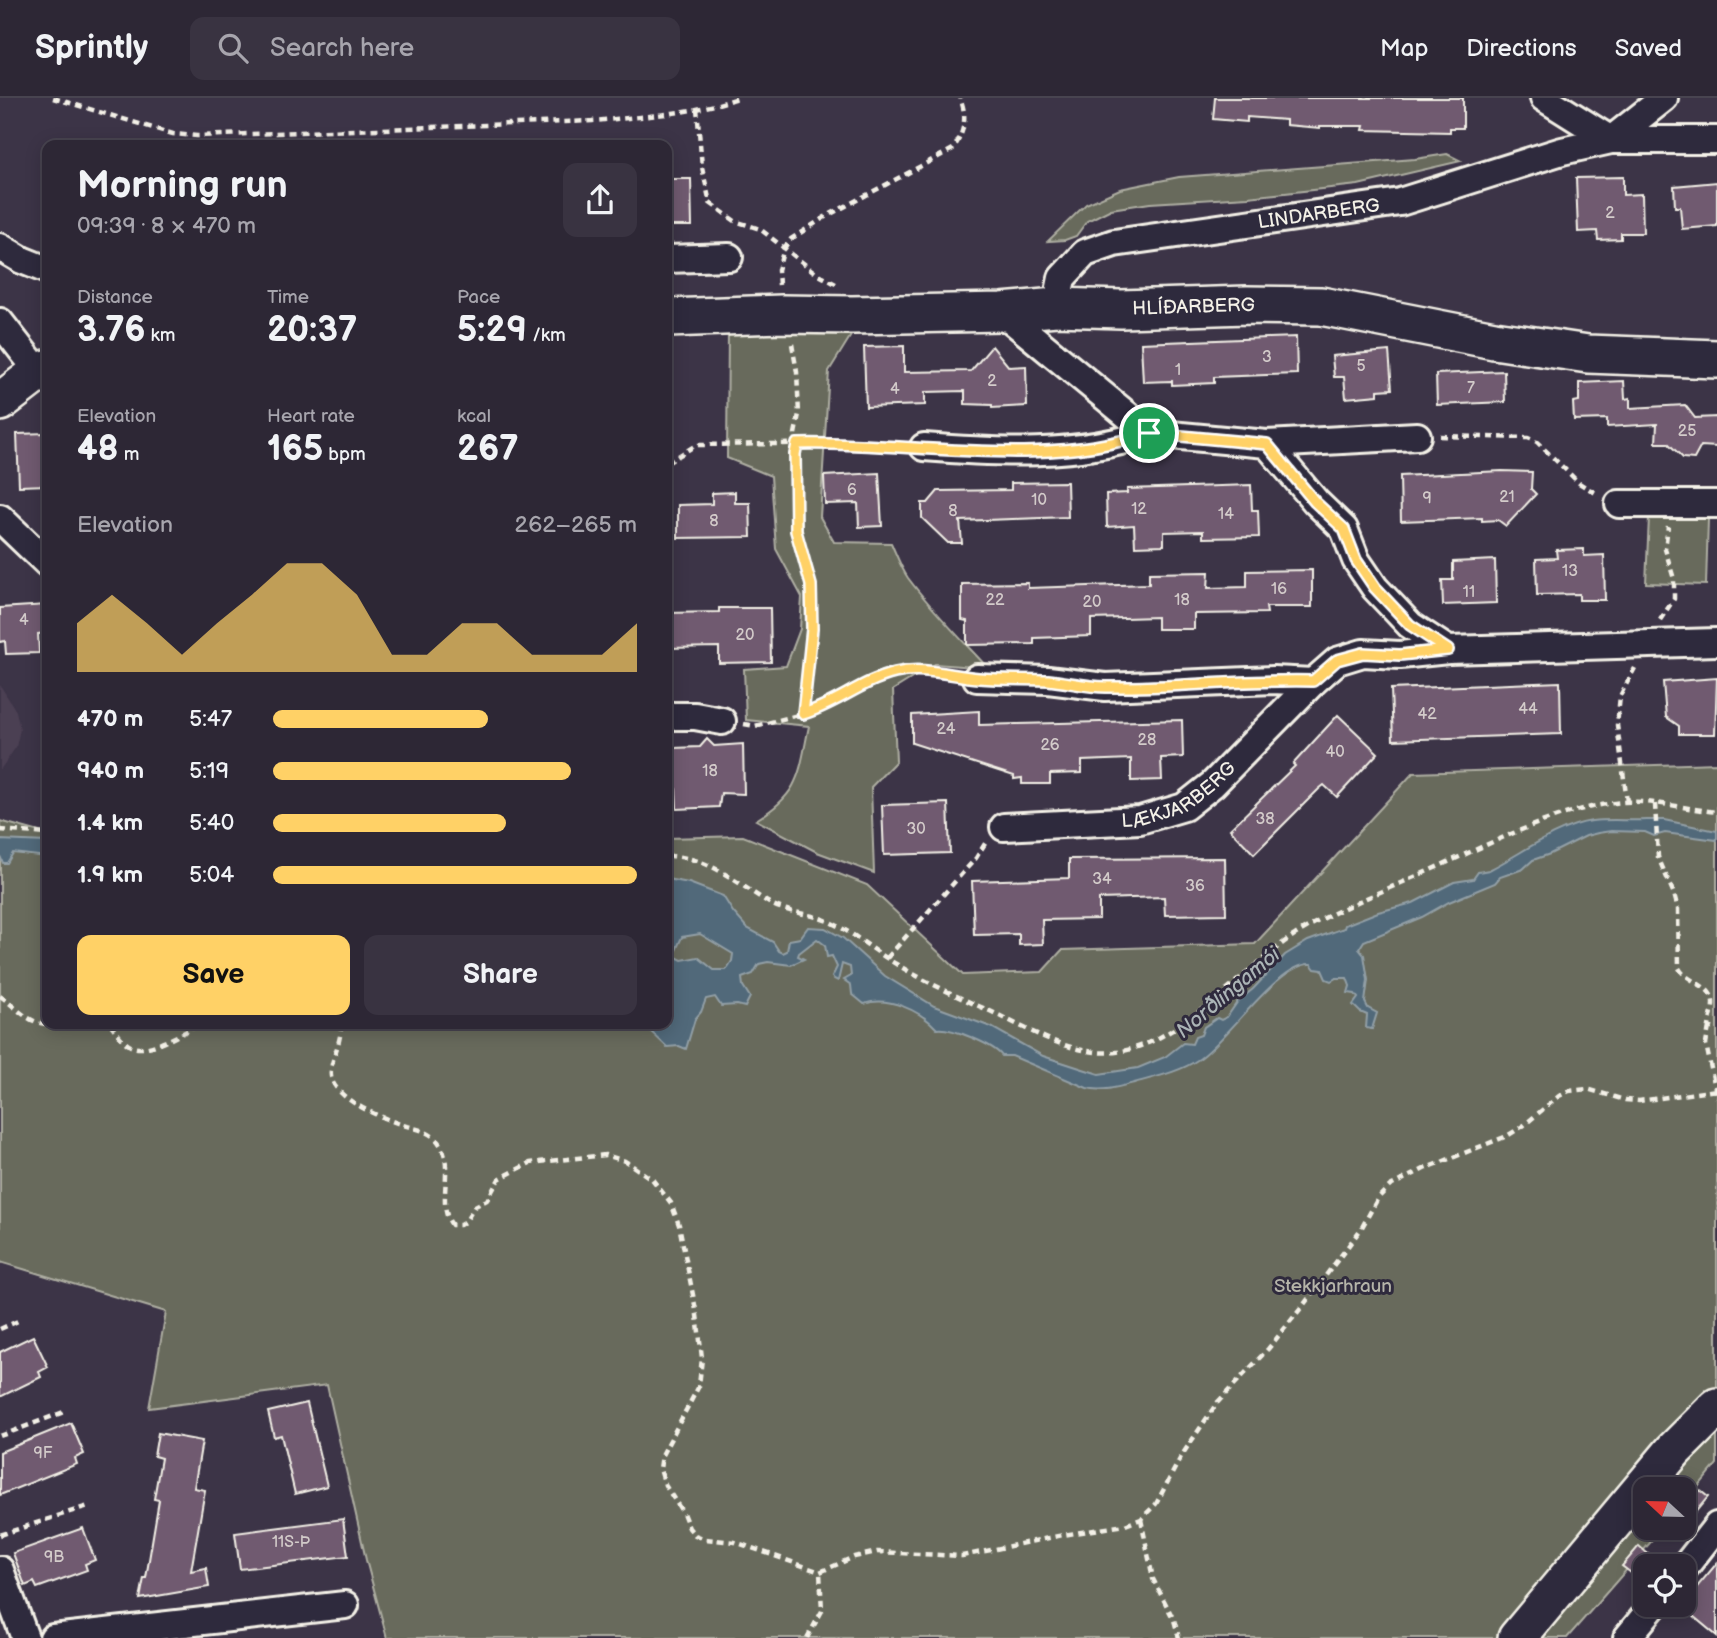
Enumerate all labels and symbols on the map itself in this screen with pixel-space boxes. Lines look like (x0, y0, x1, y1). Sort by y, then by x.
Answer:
street label: LINDARBERG (1256, 194, 1381, 234)
house number: 2 (1605, 204, 1615, 223)
street label: HLÍÐARBERG (1132, 293, 1255, 320)
house number: 3 (1262, 348, 1272, 367)
house number: 5 (1356, 357, 1366, 376)
house number: 1 (1175, 361, 1181, 380)
house number: 2 (987, 372, 997, 391)
house number: 7 (1467, 379, 1475, 398)
house number: 4 (890, 380, 900, 399)
pin (1119, 403, 1179, 463)
house number: 25 (1678, 422, 1696, 441)
house number: 6 (847, 481, 857, 500)
house number: 21 (1499, 488, 1515, 507)
house number: 9 (1422, 489, 1432, 508)
house number: 10 (1031, 491, 1047, 510)
house number: 12 (1131, 500, 1147, 519)
house number: 8 (948, 502, 958, 521)
house number: 14 (1218, 505, 1234, 524)
house number: 8 (709, 512, 719, 531)
house number: 13 (1562, 562, 1578, 581)
house number: 16 (1271, 580, 1287, 599)
house number: 11 (1463, 583, 1475, 602)
house number: 22 (986, 591, 1005, 610)
house number: 18 (1174, 591, 1190, 610)
house number: 20 (1083, 593, 1101, 612)
house number: 4 (19, 611, 29, 630)
house number: 20 (736, 626, 754, 645)
house number: 44 (1518, 700, 1538, 719)
house number: 42 (1417, 705, 1437, 724)
house number: 24 (937, 720, 956, 739)
house number: 28 (1138, 731, 1156, 750)
house number: 26 (1040, 736, 1060, 755)
house number: 40 (1325, 743, 1345, 762)
street label: LÆKJARBERG (1121, 756, 1240, 833)
house number: 18 (702, 762, 718, 781)
house number: 38 (1255, 810, 1275, 829)
house number: 30 (906, 820, 926, 839)
house number: 34 (1092, 870, 1112, 889)
house number: 36 (1185, 877, 1205, 896)
water label: Norðlingamói (1171, 941, 1286, 1044)
park label: Stekkjarhraun (1274, 1275, 1392, 1298)
house number: 9F (34, 1444, 53, 1463)
north arrow (1633, 1477, 1696, 1540)
house number: 11S-Þ (272, 1533, 311, 1552)
house number: 9B (44, 1548, 64, 1567)

